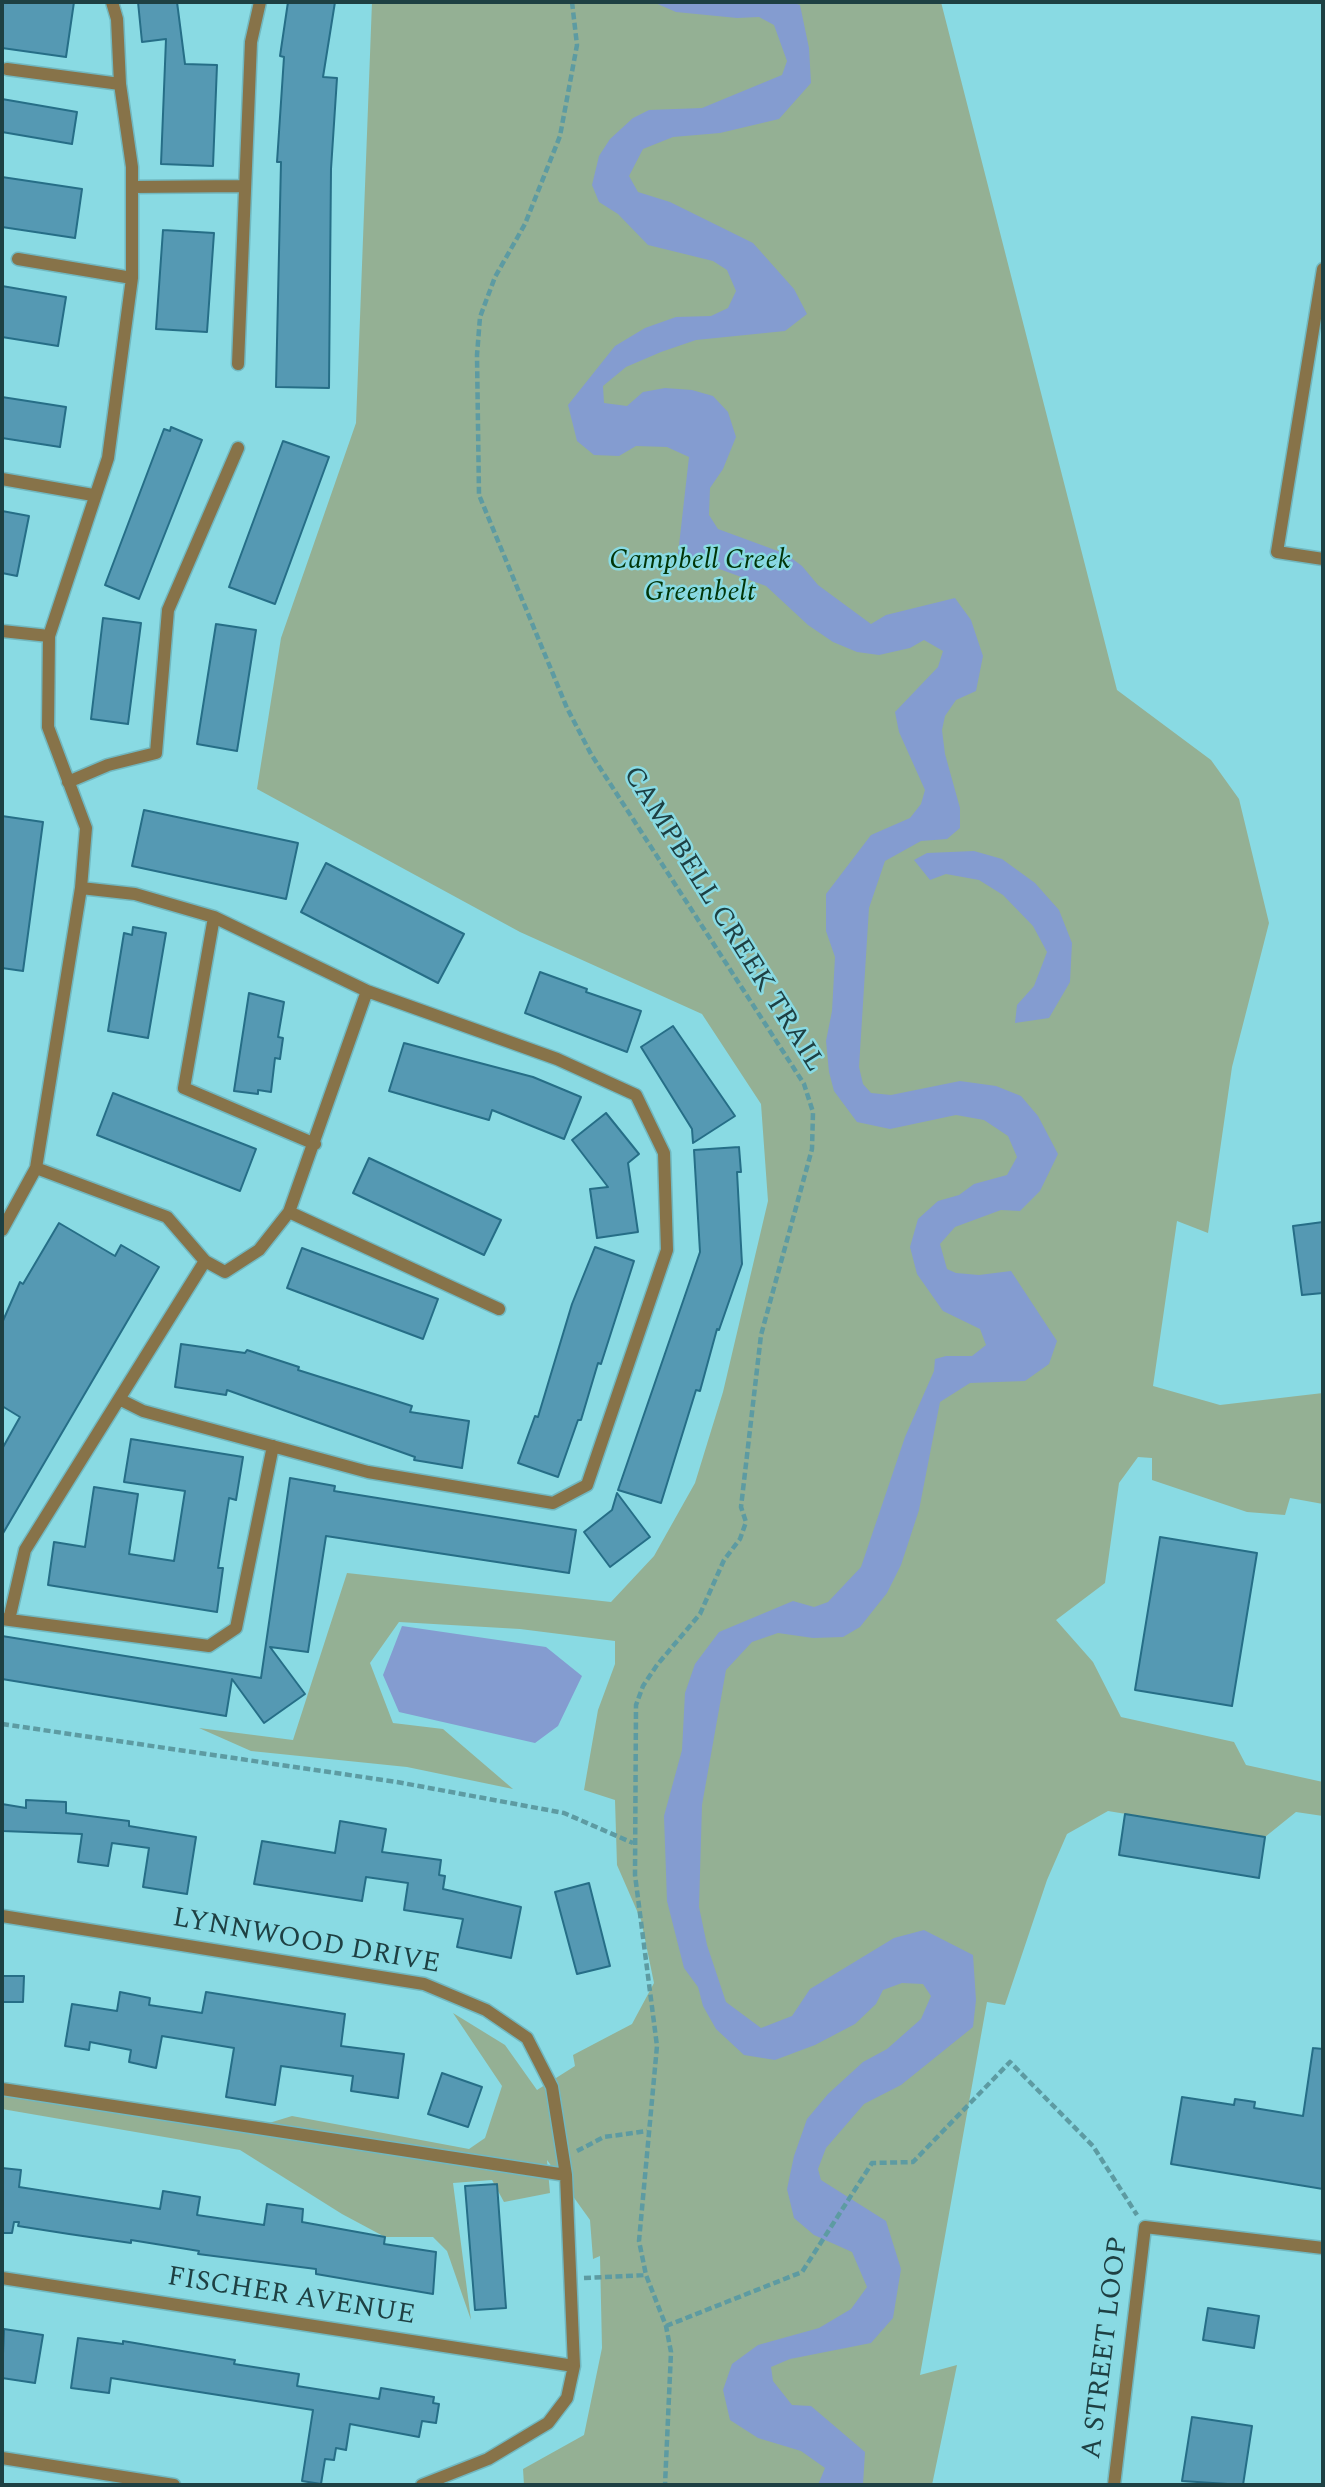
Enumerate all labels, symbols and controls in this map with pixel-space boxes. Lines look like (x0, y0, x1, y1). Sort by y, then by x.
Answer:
park label: Campbell Creek Greenbelt (609, 546, 791, 612)
street label: CAMPBELL CREEK TRAIL (614, 761, 830, 1079)
street label: LYNNWOOD DRIVE (170, 1903, 442, 1983)
street label: A STREET LOOP (1077, 2235, 1137, 2461)
street label: FISCHER AVENUE (165, 2262, 417, 2334)

